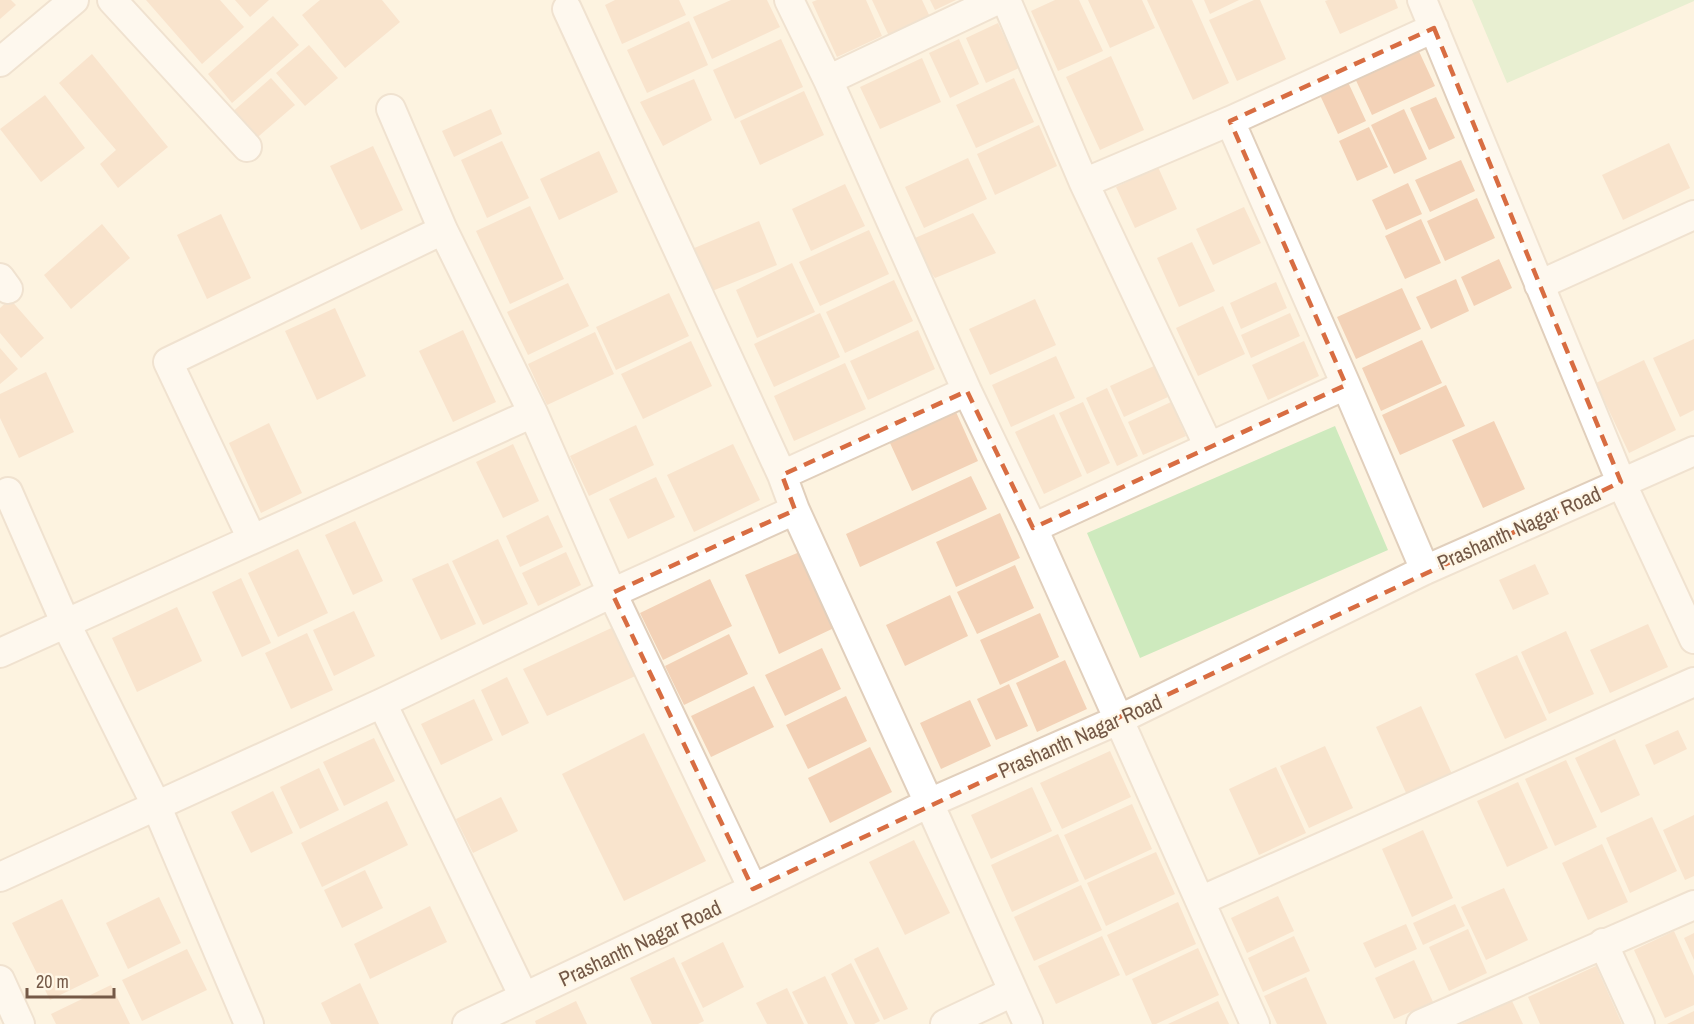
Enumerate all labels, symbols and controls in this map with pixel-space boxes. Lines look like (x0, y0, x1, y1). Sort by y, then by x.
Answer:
street label: Prashanth Nagar Road (1433, 479, 1605, 577)
street label: Prashanth Nagar Road (994, 687, 1166, 785)
street label: Prashanth Nagar Road (554, 893, 726, 993)
scale bar (27, 961, 114, 999)
text: 20 m (36, 969, 69, 994)

